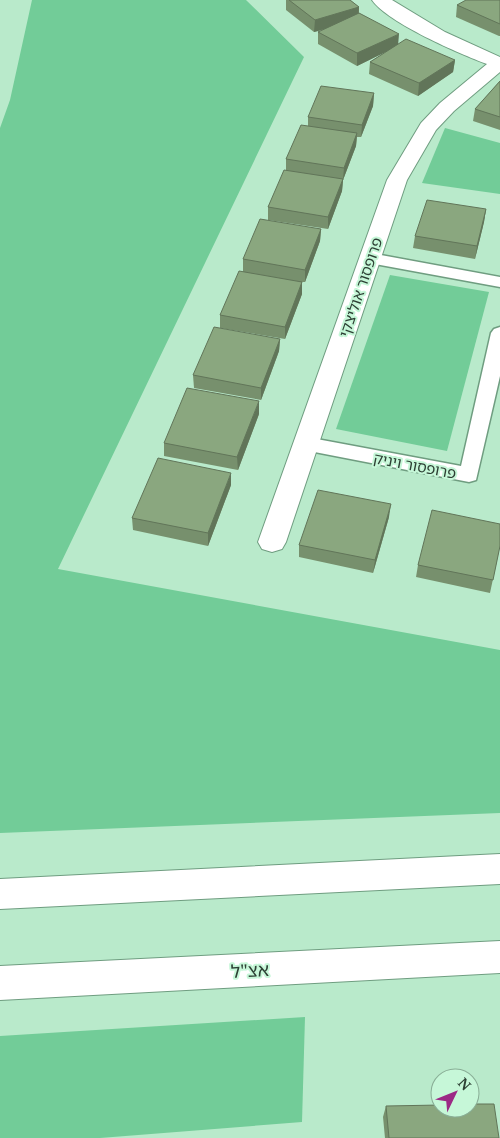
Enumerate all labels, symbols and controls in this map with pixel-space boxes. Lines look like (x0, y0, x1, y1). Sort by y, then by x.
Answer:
street label: פרופסור אוליצקי (334, 235, 386, 339)
street label: פרופסור ויניק (372, 447, 458, 483)
street label: אצ"ל (230, 957, 270, 983)
north arrow (430, 1068, 480, 1118)
text: N (454, 1073, 476, 1094)

